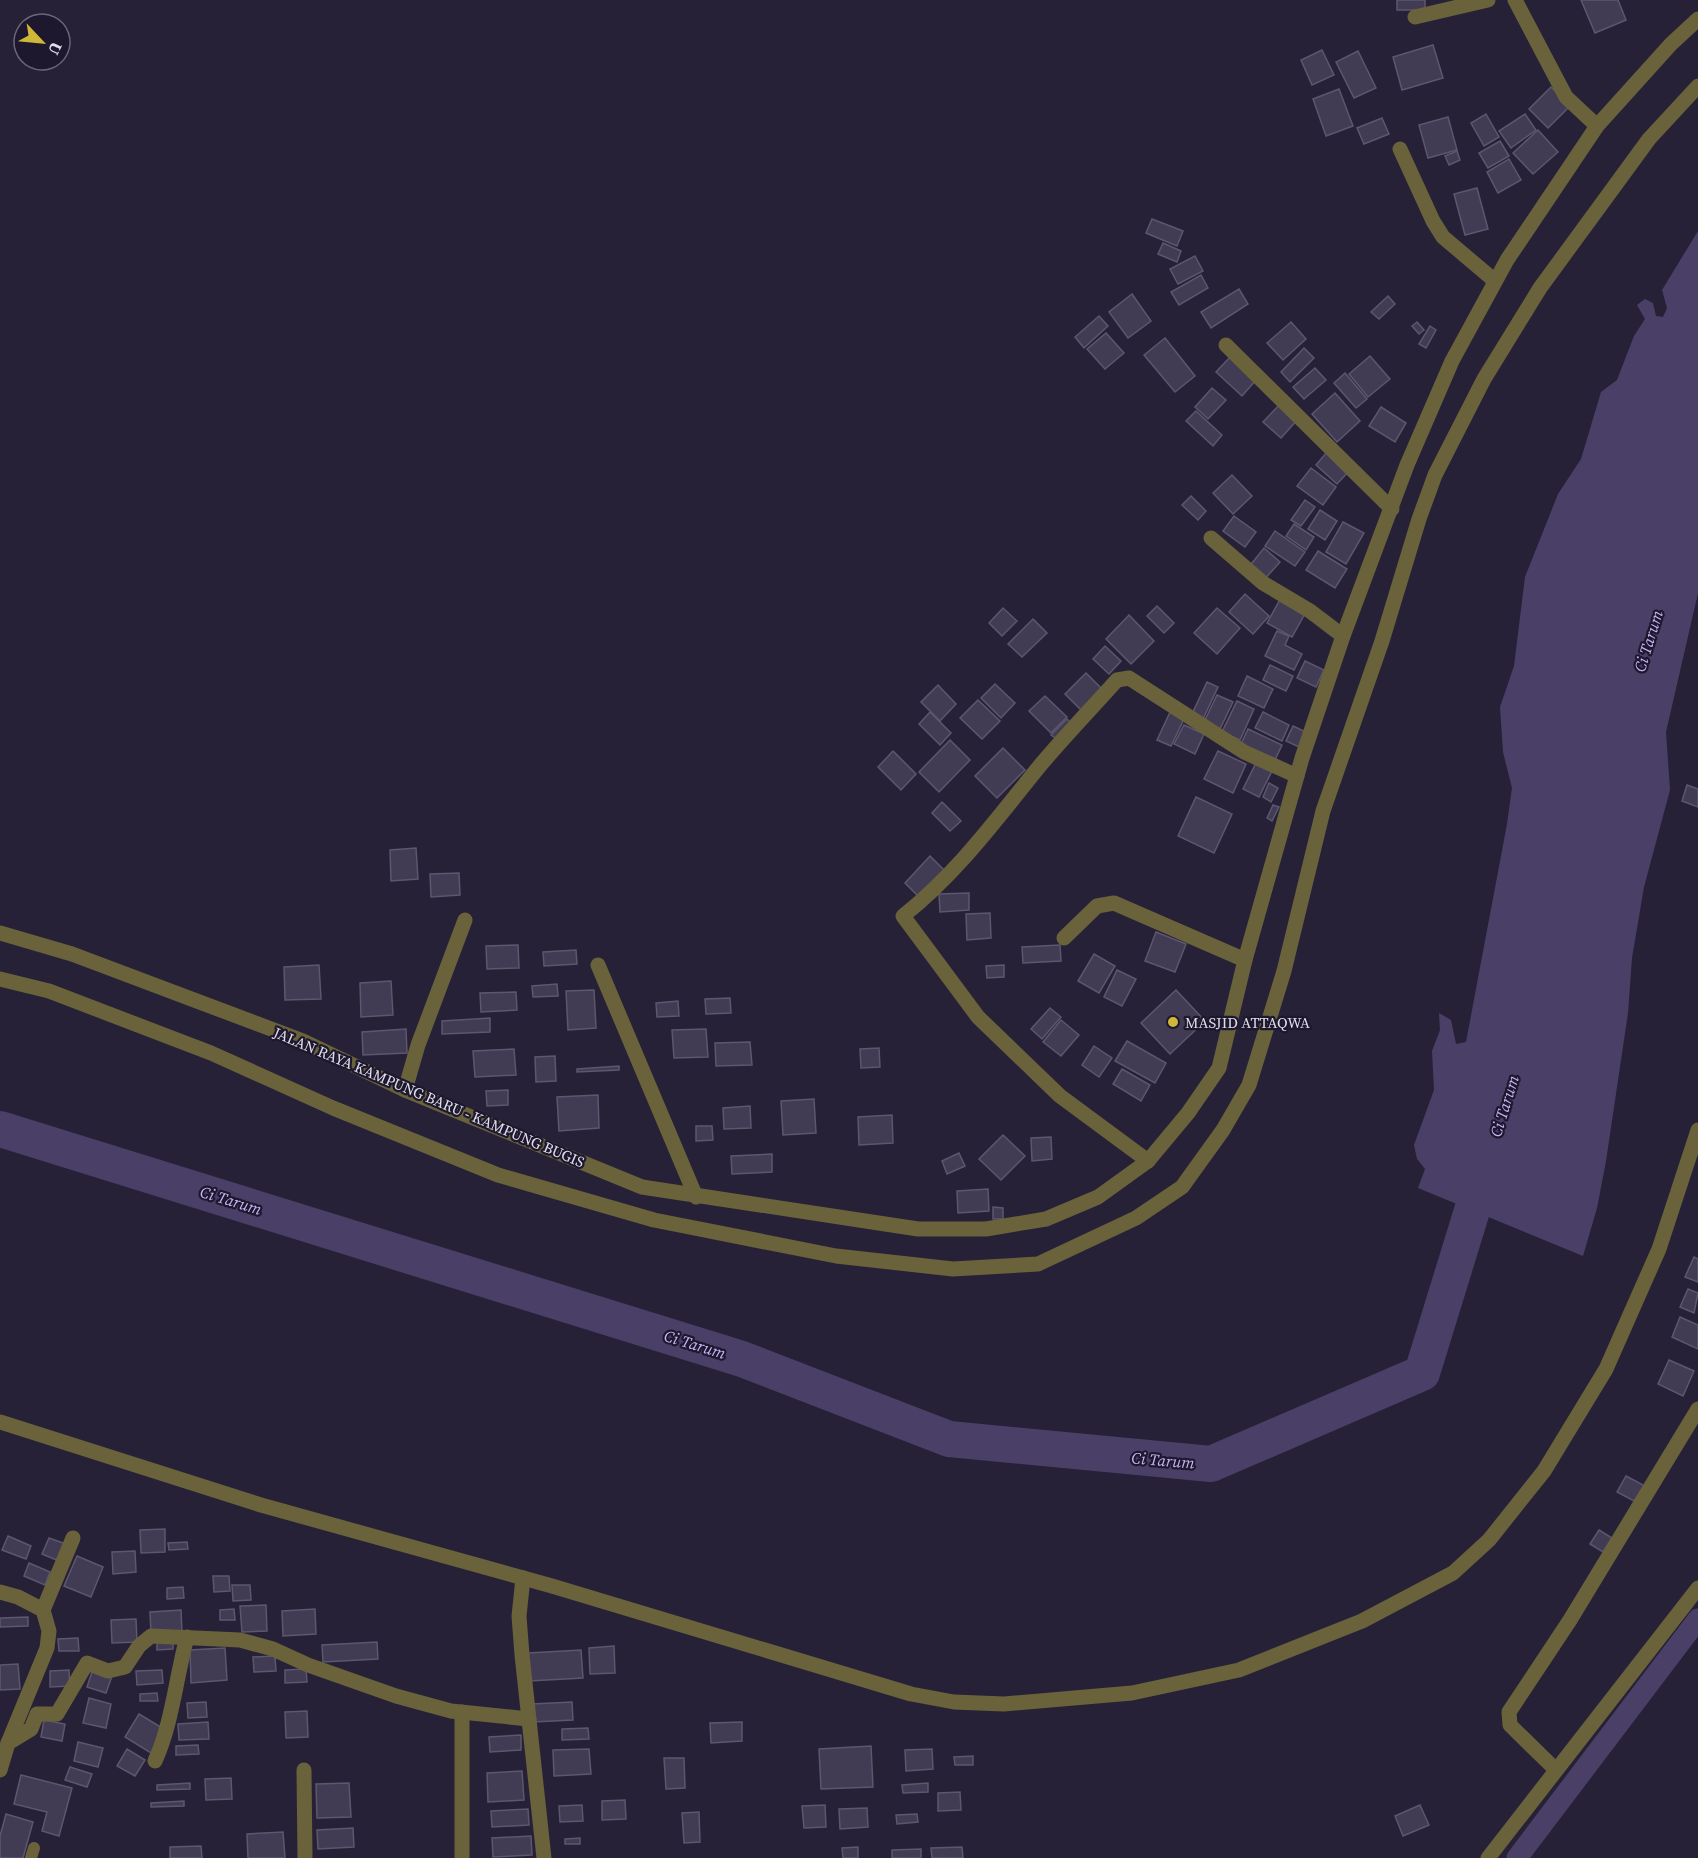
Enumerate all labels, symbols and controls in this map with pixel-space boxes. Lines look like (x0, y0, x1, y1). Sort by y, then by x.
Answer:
north arrow (12, 12, 72, 72)
text: U (43, 38, 68, 59)
water label: Ci Tarum (1628, 608, 1668, 674)
place label: MASJID ATTAQWA (1185, 1012, 1310, 1033)
marker: MASJID ATTAQWA (1166, 1015, 1180, 1029)
street label: JALAN RAYA KAMPUNG BARU - KAMPUNG BUGIS (269, 1021, 588, 1172)
water label: Ci Tarum (1484, 1073, 1524, 1139)
water label: Ci Tarum (198, 1180, 264, 1220)
water label: Ci Tarum (662, 1324, 728, 1364)
water label: Ci Tarum (1130, 1446, 1196, 1474)

